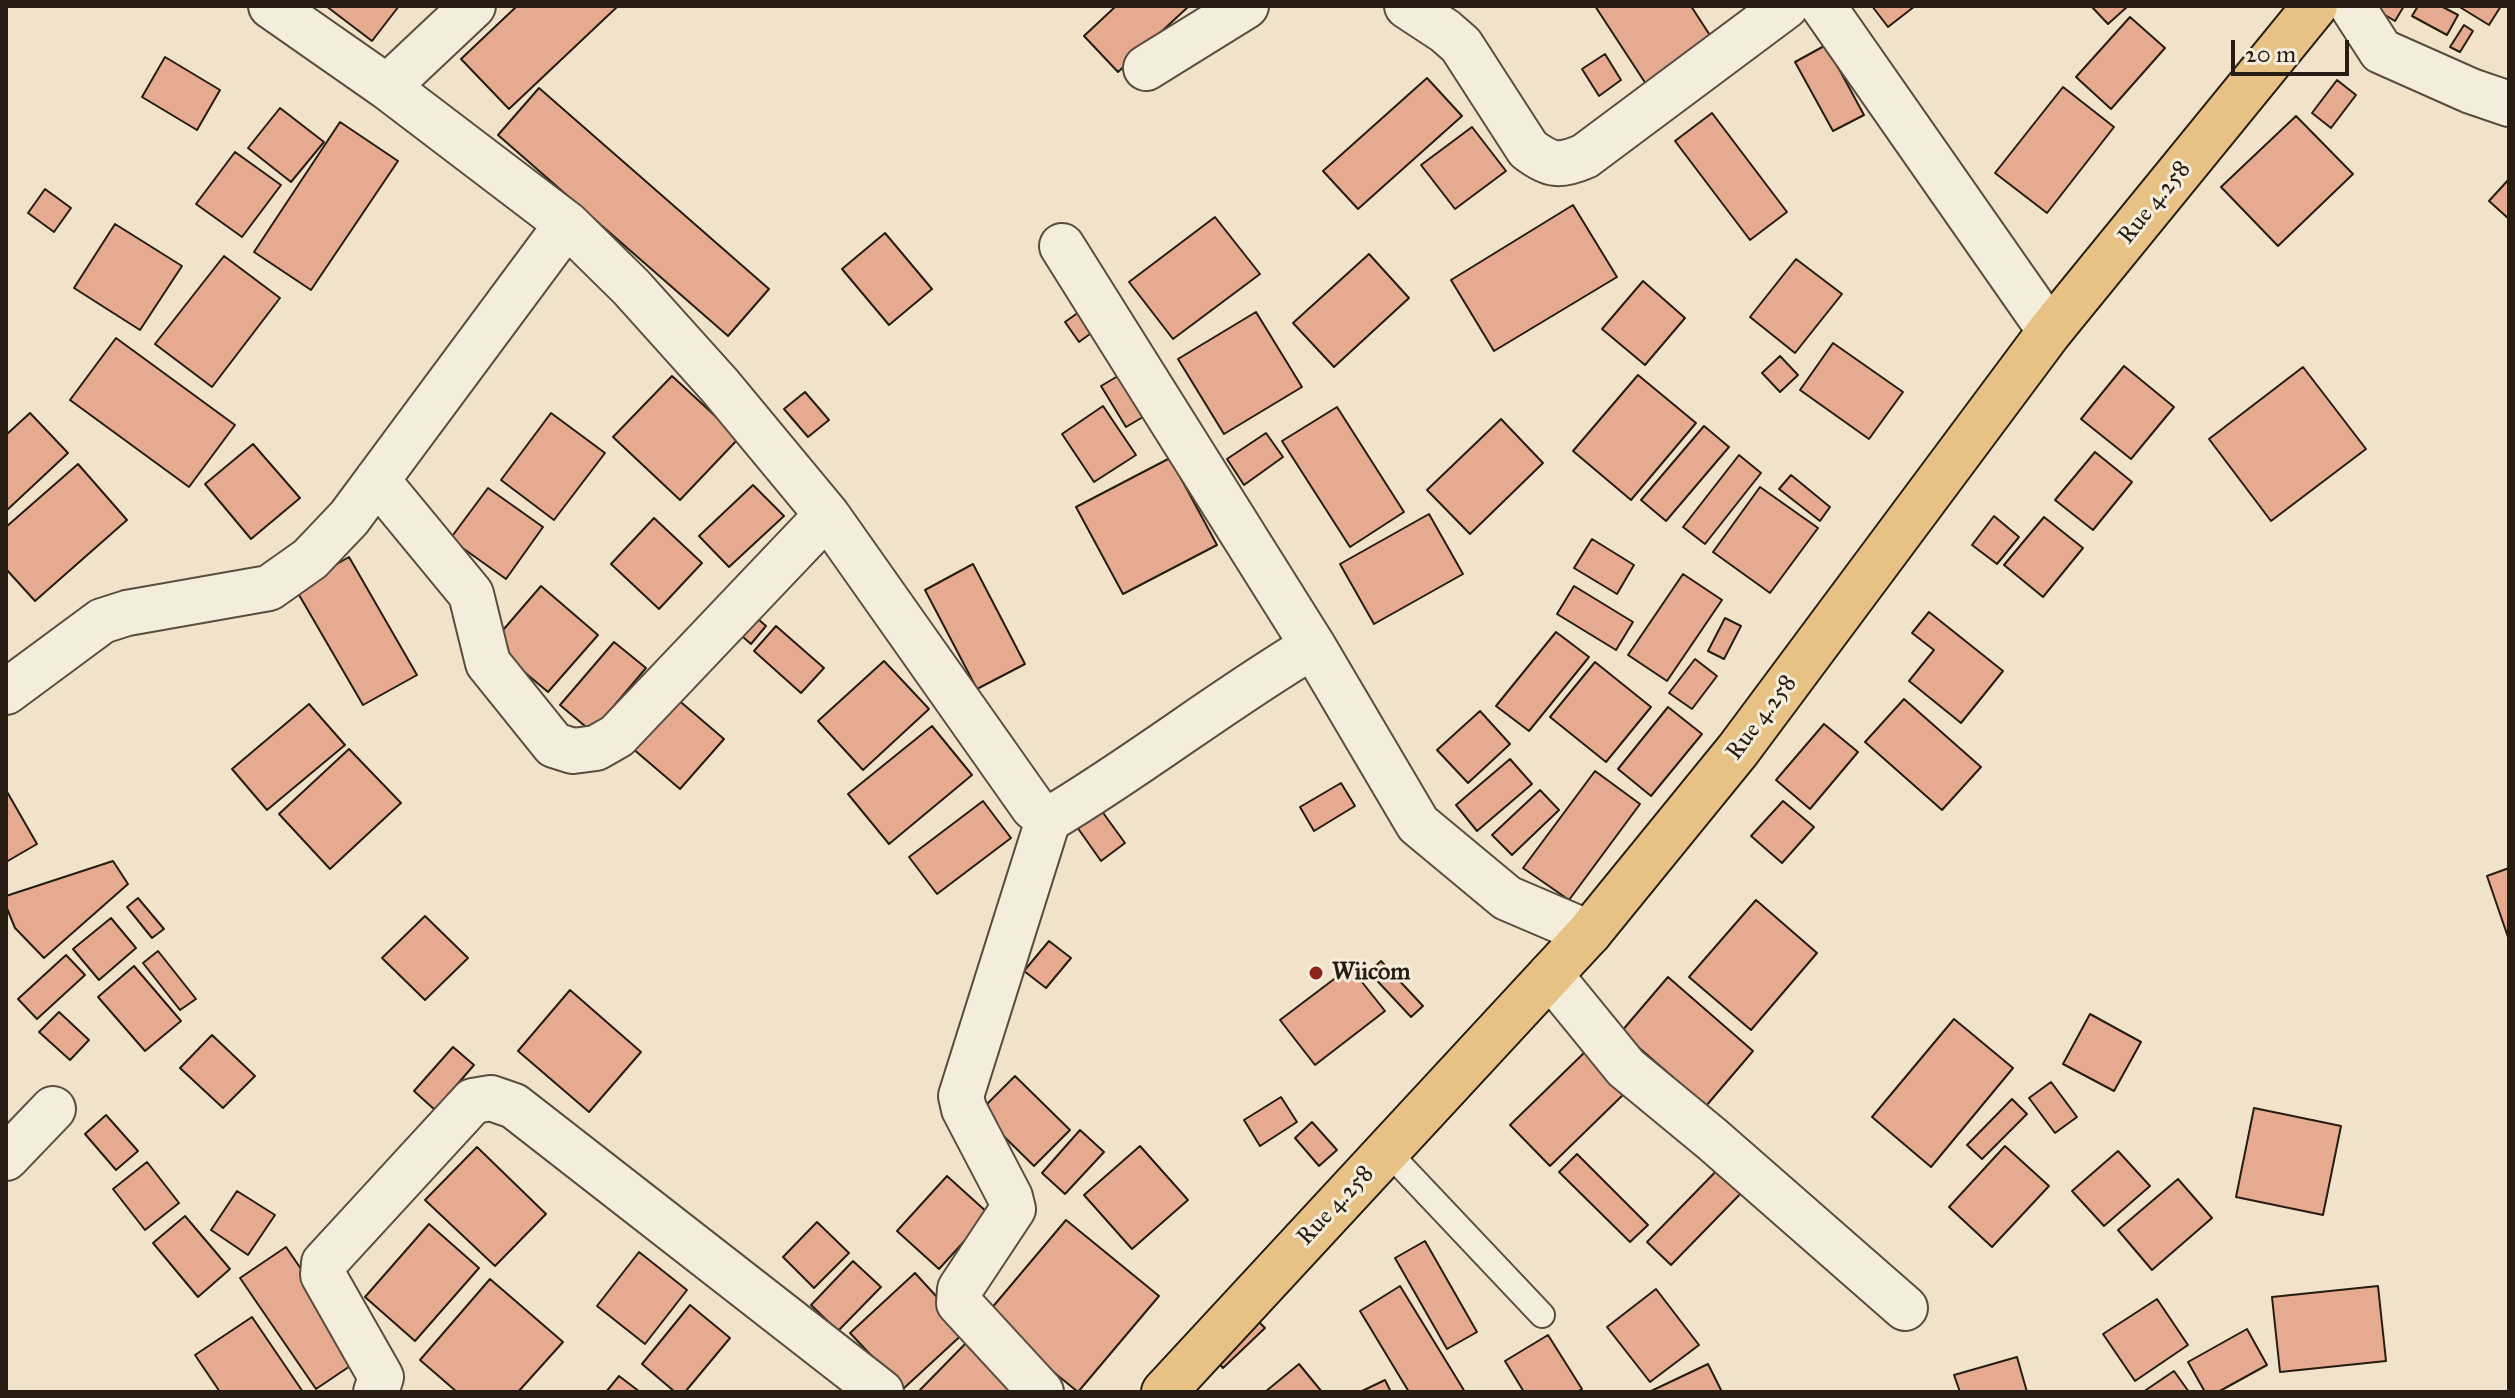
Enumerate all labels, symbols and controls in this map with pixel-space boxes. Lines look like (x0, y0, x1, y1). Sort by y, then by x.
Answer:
scale bar (2235, 24, 2353, 74)
text: 20 m (2245, 39, 2296, 69)
street label: Rue 4.258 (2113, 155, 2197, 251)
street label: Rue 4.258 (1721, 670, 1803, 766)
place label: Wiicom (1332, 959, 1410, 987)
marker: Wiicom (1307, 964, 1325, 982)
street label: Rue 4.258 (1292, 1160, 1380, 1252)

